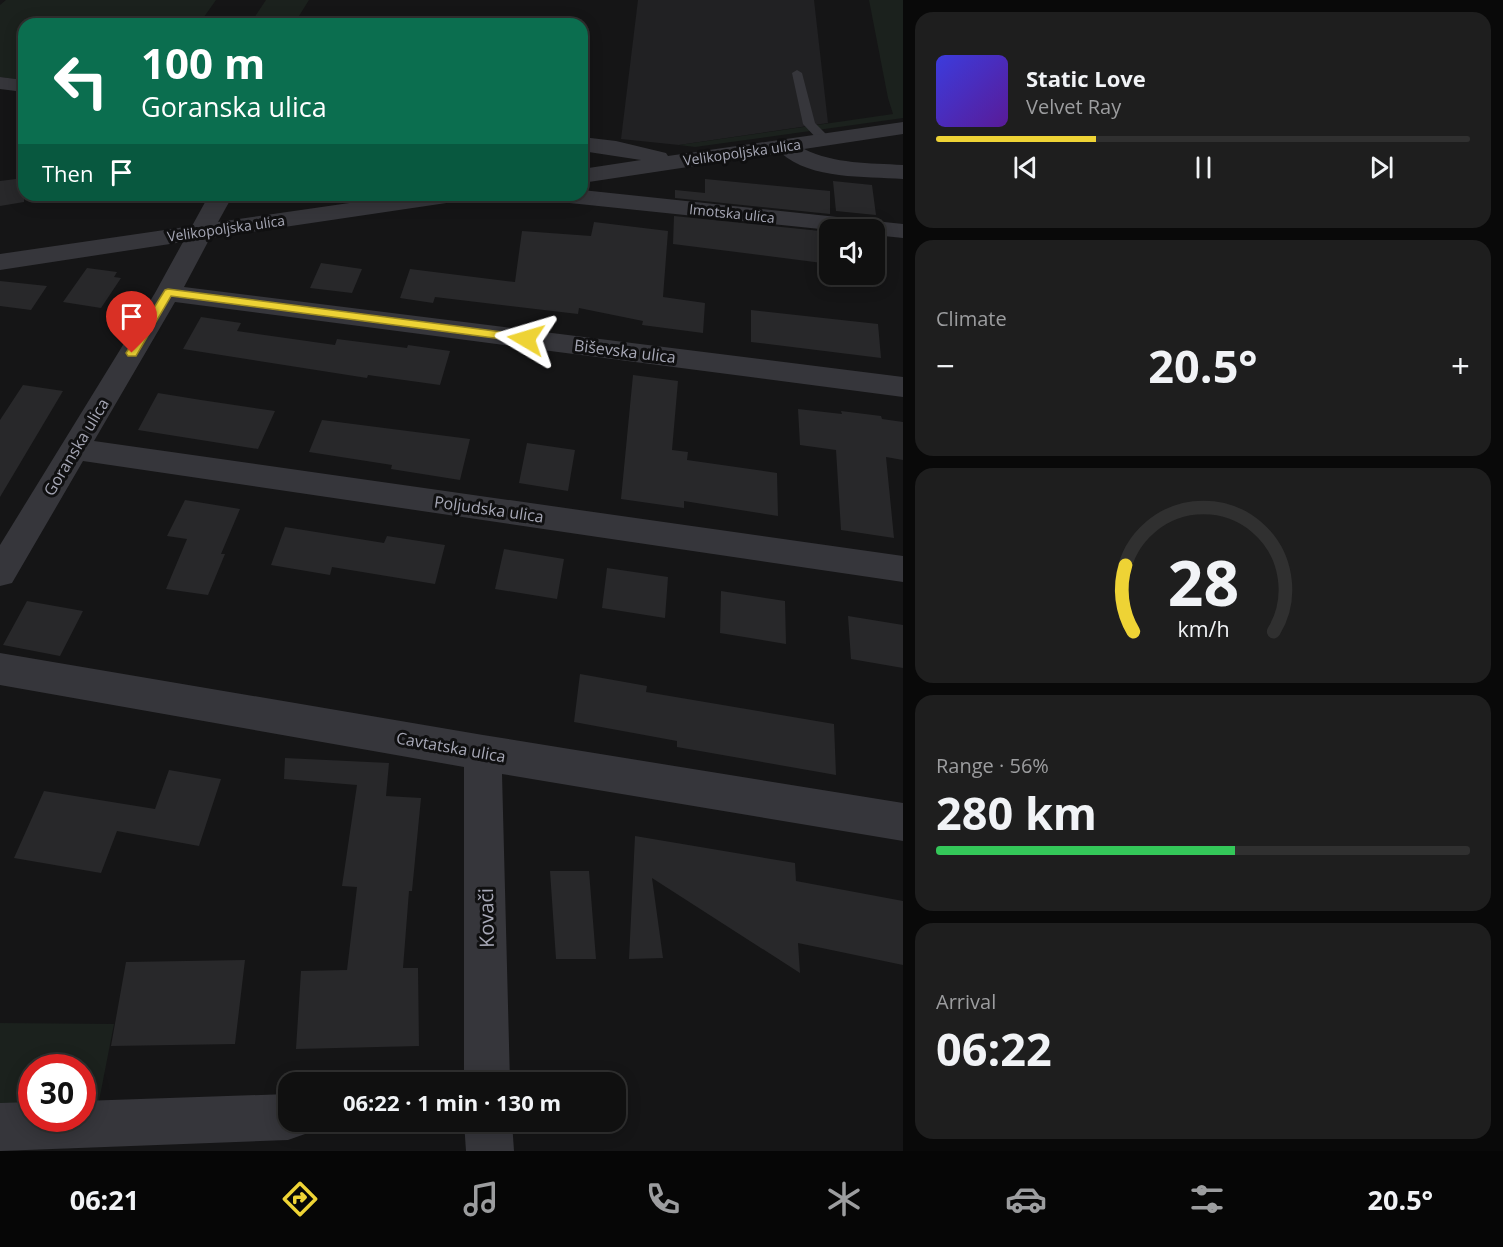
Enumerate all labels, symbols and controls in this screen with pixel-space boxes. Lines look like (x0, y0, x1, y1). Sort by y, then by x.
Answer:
text: 100 m (141, 34, 265, 91)
icon: left (42, 42, 120, 120)
text: Static Love (1026, 63, 1146, 93)
text: Goranska ulica (141, 88, 327, 125)
text: Velvet Ray (1026, 93, 1121, 120)
street label: Velikopoljska ulica (682, 134, 802, 170)
icon: previous (1009, 151, 1042, 184)
icon: pause (1187, 151, 1220, 184)
icon: next (1365, 151, 1398, 184)
icon: arrive (105, 156, 138, 189)
text: Then (42, 158, 93, 188)
street label: Imotska ulica (688, 199, 776, 227)
street label: Velikopoljska ulica (166, 210, 286, 246)
map controls (819, 219, 885, 285)
button: sound (819, 219, 885, 285)
pin (106, 291, 157, 353)
icon: arrive (115, 300, 148, 333)
text: Climate (936, 305, 1007, 332)
position arrow (494, 307, 558, 371)
street label: Biševska ulica (573, 334, 677, 368)
text: 20.5° (1148, 335, 1258, 396)
text: − (936, 343, 955, 388)
text: + (1451, 343, 1470, 388)
street label: Goranska ulica (38, 394, 114, 500)
street label: Poljudska ulica (433, 490, 545, 528)
text: 28 (1167, 540, 1239, 625)
text: km/h (1177, 615, 1229, 644)
street label: Cavtatska ulica (395, 727, 507, 767)
text: Range · 56% (936, 752, 1049, 779)
text: 280 km (936, 782, 1097, 843)
street label: Kovači (472, 888, 500, 948)
text: Arrival (936, 988, 996, 1015)
text: 06:22 (936, 1018, 1052, 1079)
speed limit sign: 30 (18, 1054, 96, 1132)
text: 06:22 · 1 min · 130 m (343, 1087, 561, 1117)
icon: directions (279, 1178, 321, 1220)
icon: music (460, 1178, 502, 1220)
icon: phone (642, 1178, 684, 1220)
icon: climate (823, 1178, 865, 1220)
icon: car (1005, 1178, 1047, 1220)
icon: filters (1186, 1178, 1228, 1220)
text: 06:21 (70, 1181, 139, 1218)
text: 20.5° (1368, 1181, 1433, 1218)

